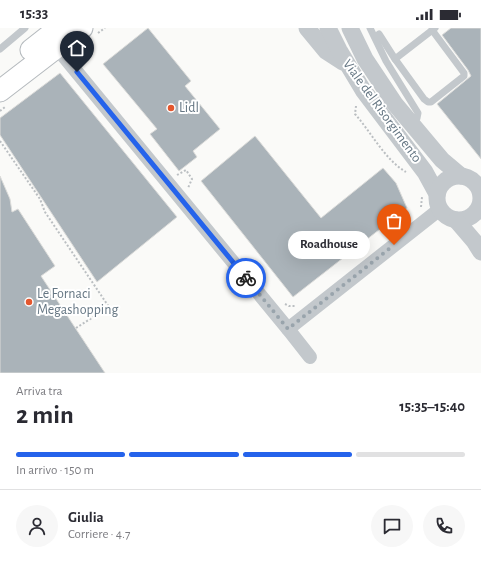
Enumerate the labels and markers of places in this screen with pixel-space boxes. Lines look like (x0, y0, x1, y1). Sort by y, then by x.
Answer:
pin (60, 31, 94, 72)
place label: Lidl (179, 101, 199, 115)
marker: Lidl (166, 103, 176, 113)
pin (377, 204, 411, 245)
callout: Roadhouse (288, 231, 370, 259)
place label: Le Fornaci Megashopping (37, 287, 118, 317)
marker: Le Fornaci Megashopping (24, 297, 34, 307)

